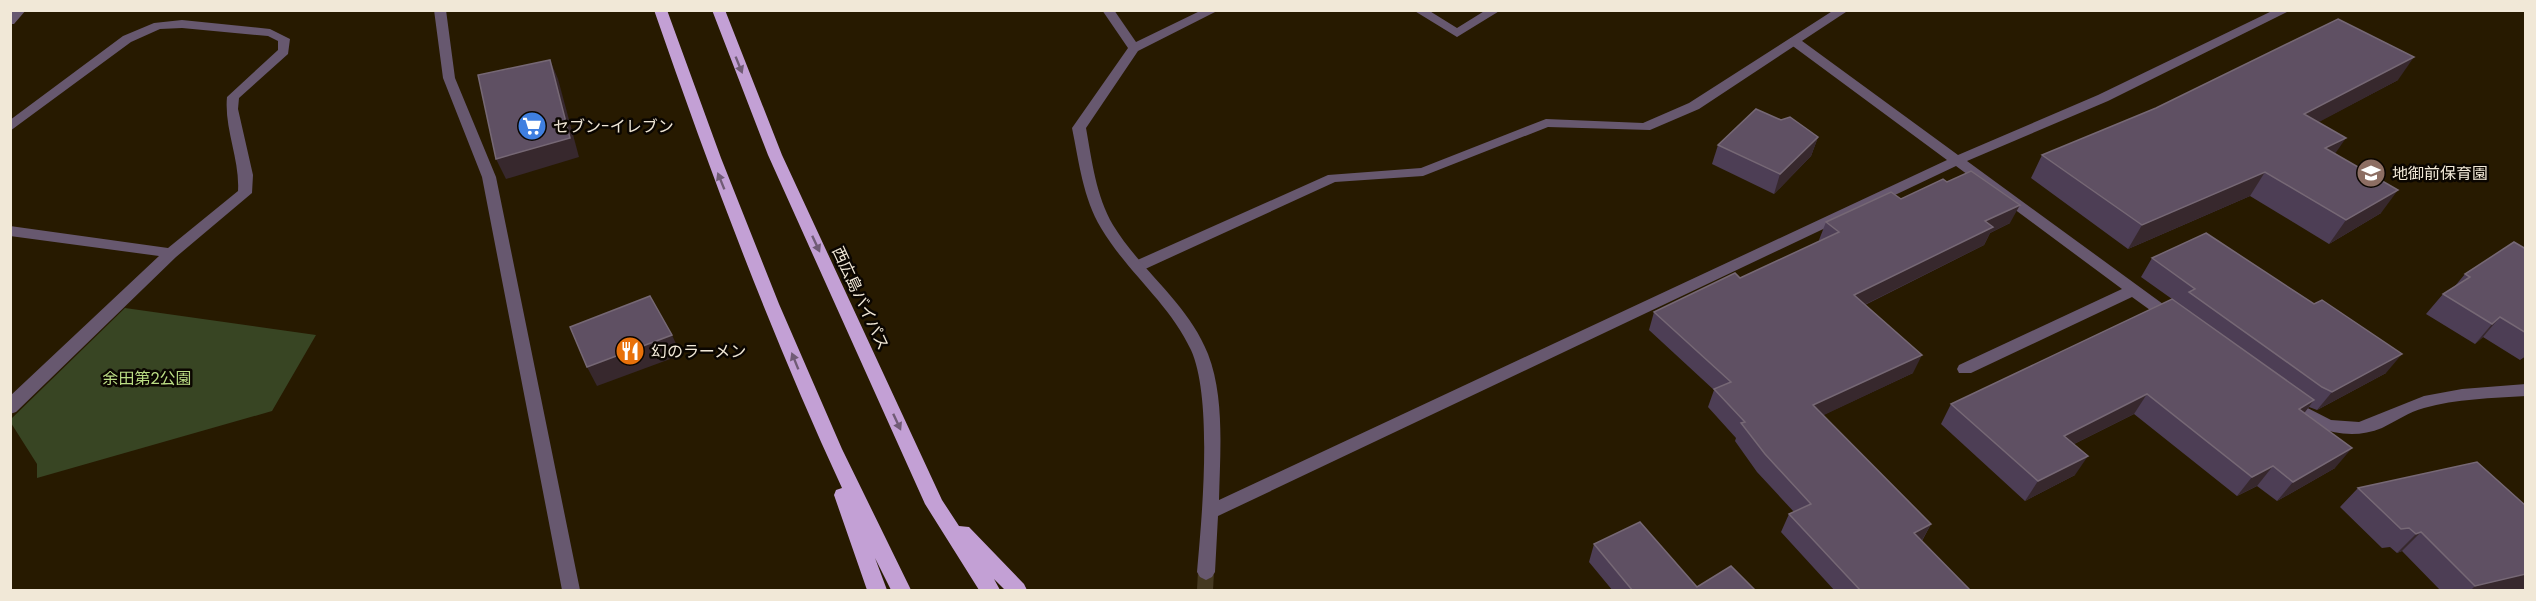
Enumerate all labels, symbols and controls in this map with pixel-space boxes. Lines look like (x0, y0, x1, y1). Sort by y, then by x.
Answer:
one-way arrow (735, 56, 744, 74)
supermarket icon: セブン-イレブン (516, 110, 548, 142)
place label: セブン-イレブン (553, 115, 674, 138)
school or university icon: 地御前保育園 (2355, 157, 2387, 189)
place label: 地御前保育園 (2392, 162, 2488, 185)
one-way arrow (716, 172, 725, 190)
one-way arrow (811, 236, 820, 253)
street label: 西広島バイパス (827, 243, 895, 354)
restaurant icon: 幻のラーメン (614, 335, 646, 367)
place label: 幻のラーメン (651, 340, 746, 363)
one-way arrow (790, 352, 800, 370)
park label: 余田第2公園 (102, 367, 192, 390)
one-way arrow (892, 413, 901, 430)

